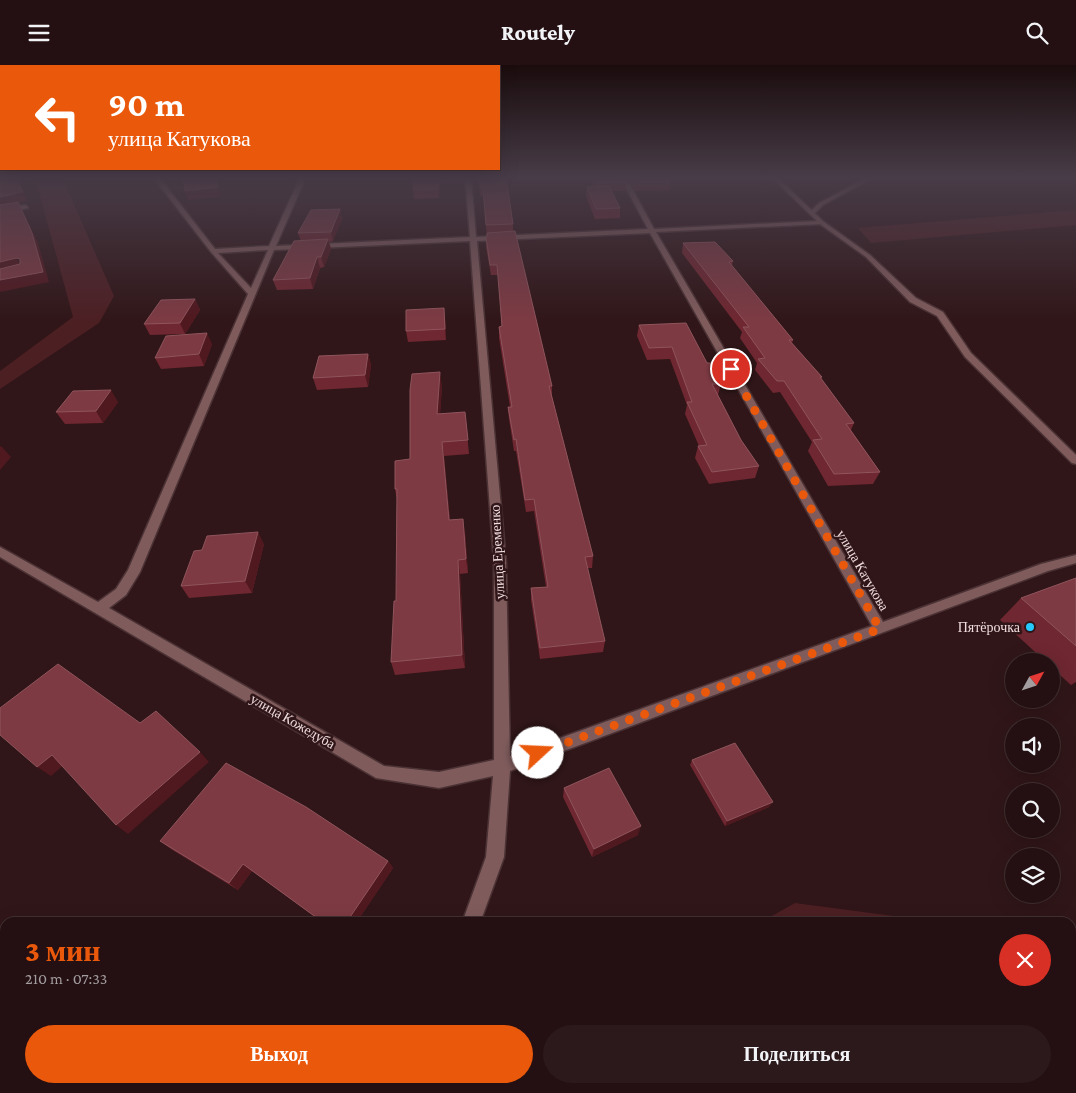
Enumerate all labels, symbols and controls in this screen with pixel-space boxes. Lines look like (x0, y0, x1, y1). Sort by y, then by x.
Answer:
icon: menu (25, 19, 53, 47)
icon: search (1023, 19, 1051, 47)
text: Routely (501, 20, 575, 45)
icon: left (25, 85, 90, 150)
text: 90 m (108, 85, 185, 124)
text: улица Катукова (108, 126, 251, 151)
pin (710, 348, 752, 390)
icon: arrive (717, 355, 745, 383)
street label: улица Еременко (487, 504, 507, 600)
street label: улица Катукова (833, 527, 893, 614)
place label: Пятёрочка (958, 619, 1021, 635)
marker: Пятёрочка (1024, 621, 1036, 633)
north arrow (1005, 653, 1060, 707)
map controls (1005, 653, 1060, 903)
street label: улица Кожедуба (248, 690, 339, 752)
button: sound (1005, 718, 1060, 773)
position arrow (511, 726, 563, 778)
button: search (1005, 783, 1060, 838)
button: layers (1005, 848, 1060, 903)
text: 3 мин (25, 934, 101, 967)
button: close (999, 934, 1051, 986)
text: 210 m · 07:33 (25, 970, 107, 987)
button: Выход (25, 1025, 533, 1083)
button: Поделиться (543, 1025, 1051, 1083)

